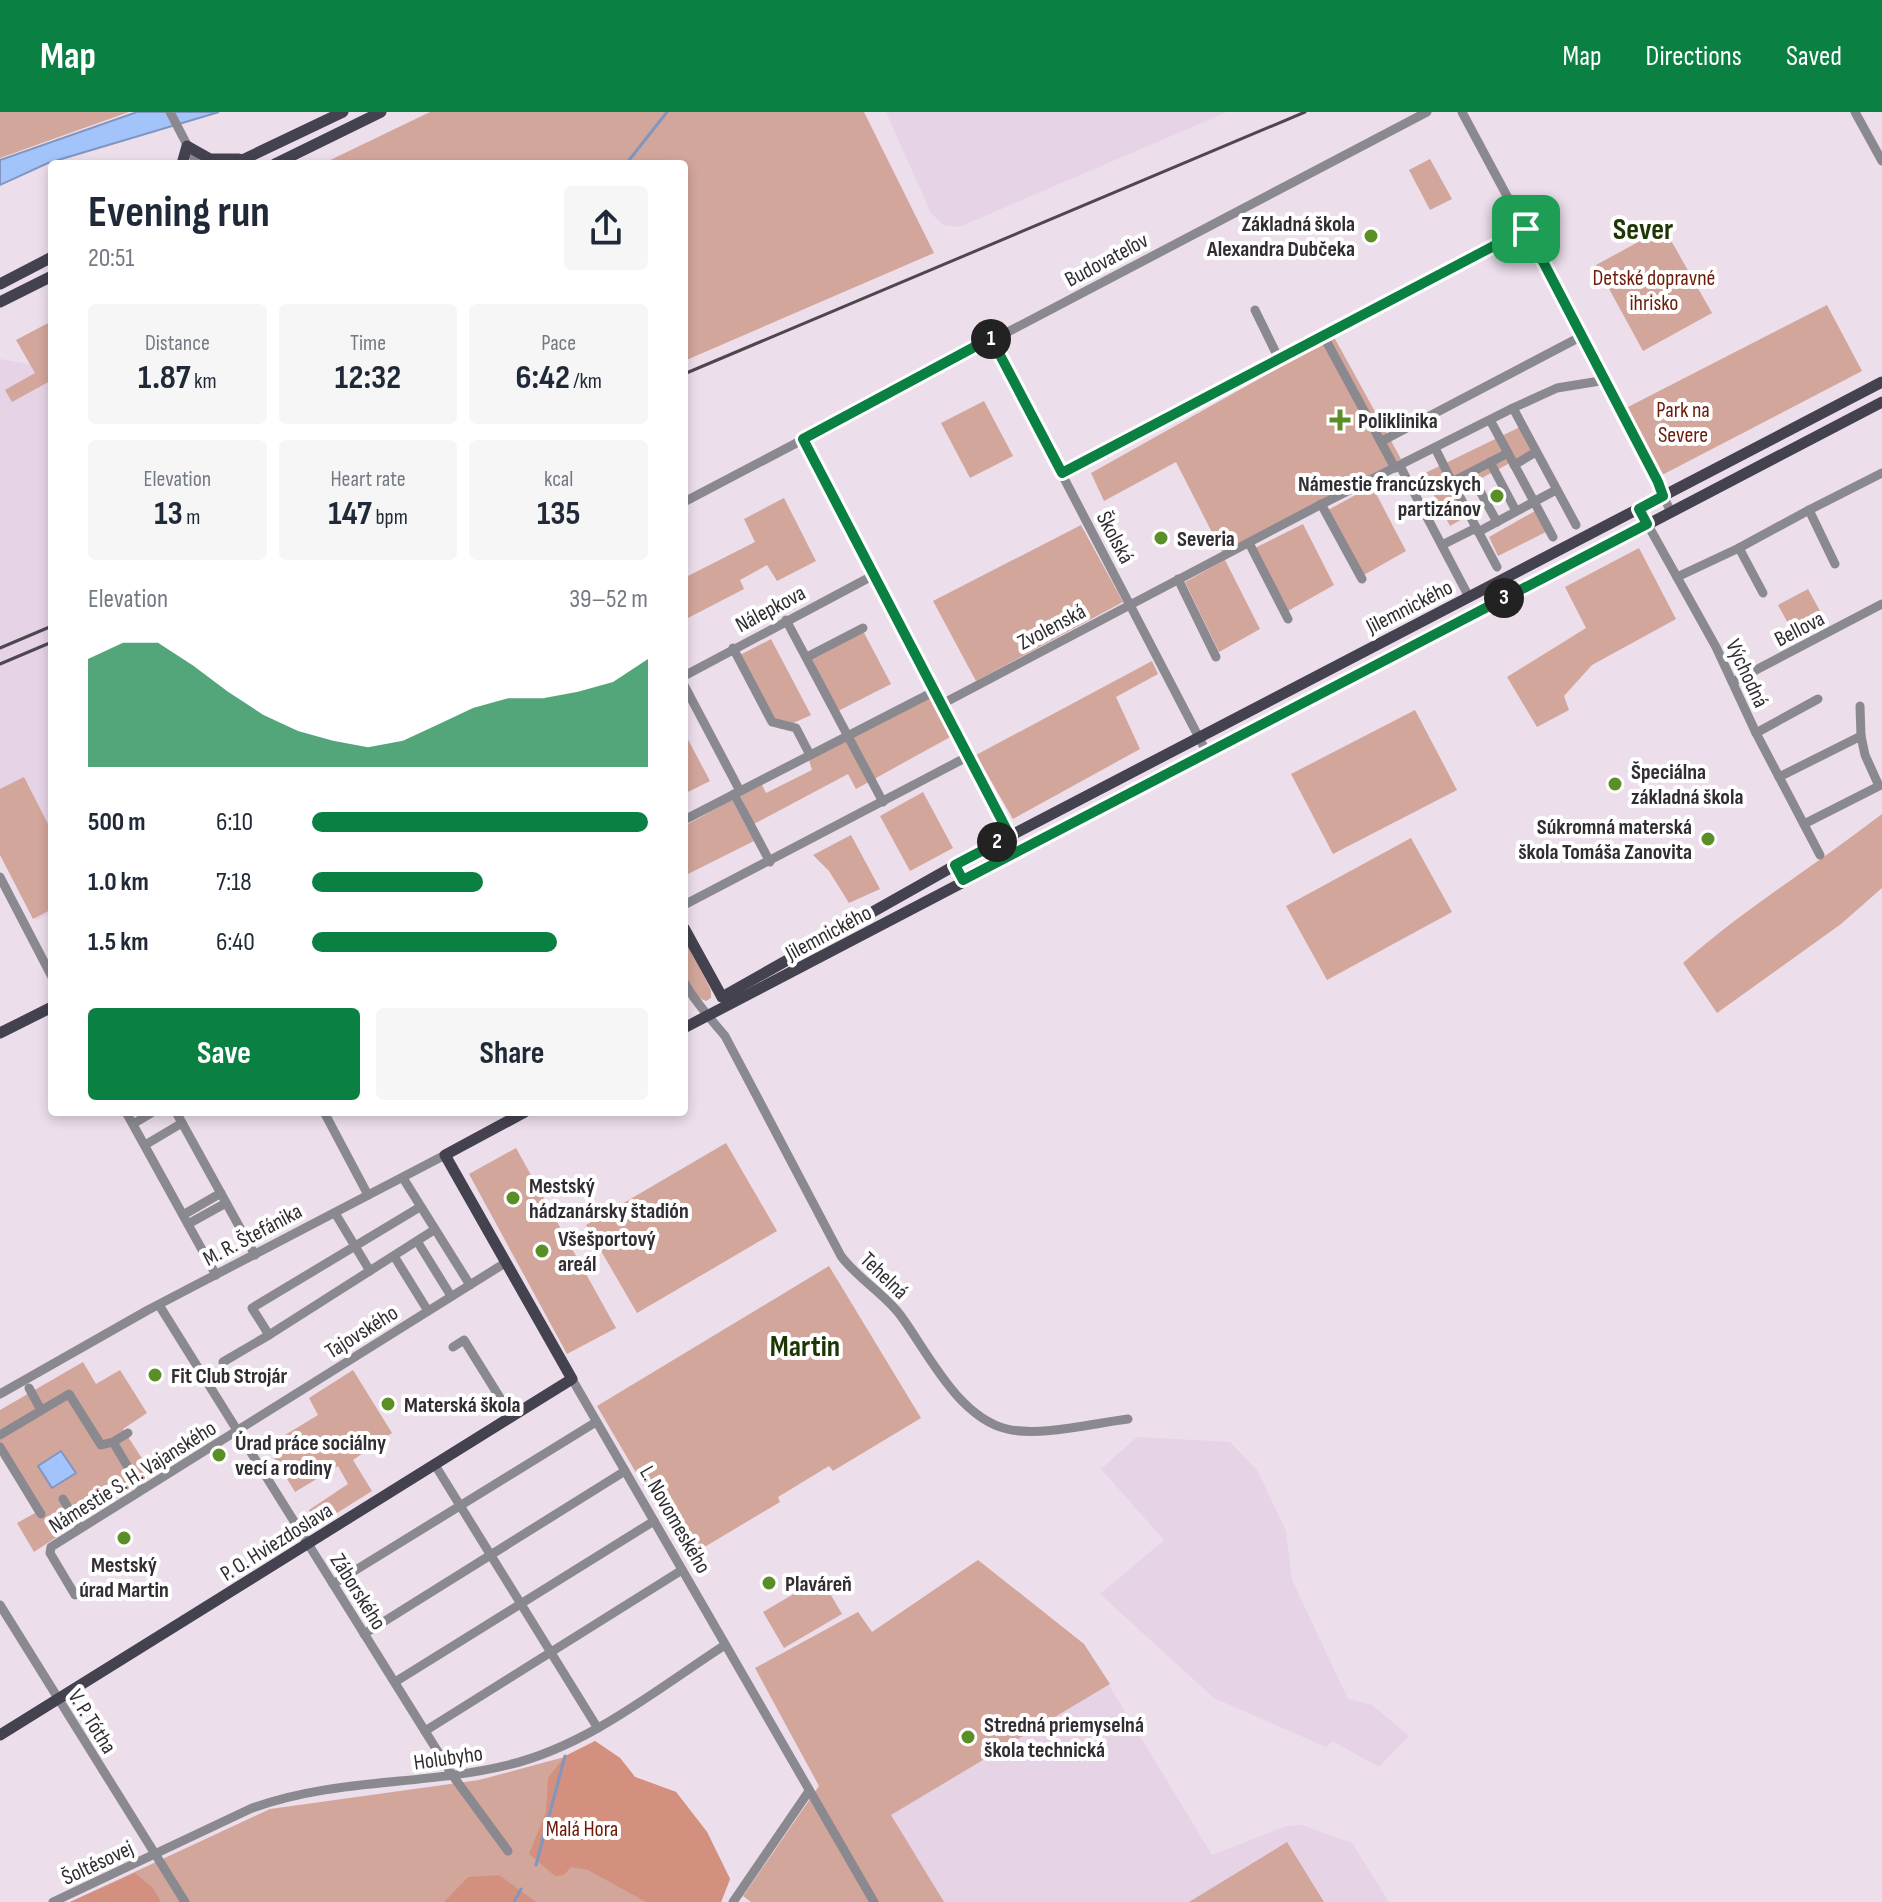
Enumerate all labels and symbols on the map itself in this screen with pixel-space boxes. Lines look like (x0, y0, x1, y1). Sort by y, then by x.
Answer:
pin (1492, 195, 1560, 263)
place label: Základná škola Alexandra Dubčeka (1206, 211, 1355, 263)
district label: Sever (1613, 212, 1673, 248)
street label: Budovateľov (1060, 227, 1153, 293)
marker: Základná škola Alexandra Dubčeka (1362, 227, 1380, 245)
park label: Detské dopravné ihrisko (1593, 265, 1715, 317)
pin: 1 (971, 319, 1011, 359)
park label: Park na Severe (1656, 397, 1710, 449)
place label: Poliklinika (1358, 408, 1438, 435)
marker: Poliklinika (1329, 409, 1351, 431)
place label: Námestie francúzskych partizánov (1298, 471, 1481, 523)
marker: Námestie francúzskych partizánov (1488, 487, 1506, 505)
street label: Školská (1090, 507, 1140, 569)
place label: Severia (1177, 526, 1235, 553)
marker: Severia (1152, 529, 1170, 547)
street label: Jilemnického (1361, 574, 1457, 641)
pin: 3 (1484, 578, 1524, 618)
street label: Nálepkova (731, 580, 810, 639)
street label: Zvolenská (1013, 598, 1090, 656)
street label: Bellova (1770, 605, 1829, 653)
street label: Východná (1719, 635, 1774, 712)
place label: Špeciálna základná škola (1631, 759, 1743, 811)
marker: Špeciálna základná škola (1606, 775, 1624, 793)
place label: Súkromná materská škola Tomáša Zanovita (1518, 814, 1692, 866)
pin: 2 (977, 822, 1017, 862)
marker: Súkromná materská škola Tomáša Zanovita (1699, 830, 1717, 848)
street label: Jilemnického (780, 899, 876, 968)
place label: Mestský hádzanársky štadión (529, 1173, 689, 1225)
marker: Mestský hádzanársky štadión (504, 1189, 522, 1207)
street label: M. R. Štefánika (199, 1198, 307, 1273)
place label: Všešportový areál (558, 1226, 656, 1278)
marker: Všešportový areál (533, 1242, 551, 1260)
street label: Tehelná (854, 1247, 914, 1305)
street label: Tajovského (320, 1299, 403, 1365)
district label: Martin (770, 1329, 840, 1365)
place label: Fit Club Strojár (171, 1363, 287, 1390)
marker: Fit Club Strojár (146, 1366, 164, 1384)
place label: Materská škola (404, 1392, 521, 1419)
marker: Materská škola (379, 1395, 397, 1413)
street label: Námestie S. H. Vajanského (44, 1415, 222, 1540)
place label: Úrad práce sociálny vecí a rodiny (235, 1430, 386, 1482)
marker: Úrad práce sociálny vecí a rodiny (210, 1446, 228, 1464)
street label: L. Novomeského (633, 1461, 716, 1578)
street label: P. O. Hviezdoslava (216, 1497, 338, 1587)
marker: Mestský úrad Martin (115, 1529, 133, 1547)
street label: Záborského (324, 1549, 392, 1635)
place label: Mestský úrad Martin (79, 1552, 169, 1604)
place label: Plaváreň (785, 1571, 852, 1598)
marker: Plaváreň (760, 1574, 778, 1592)
street label: V. P. Tótha (61, 1685, 122, 1759)
place label: Stredná priemyselná škola technická (984, 1712, 1144, 1764)
marker: Stredná priemyselná škola technická (959, 1728, 977, 1746)
street label: Holubyho (412, 1740, 485, 1777)
park label: Malá Hora (546, 1816, 618, 1843)
street label: Šoltésovej (57, 1835, 138, 1892)

